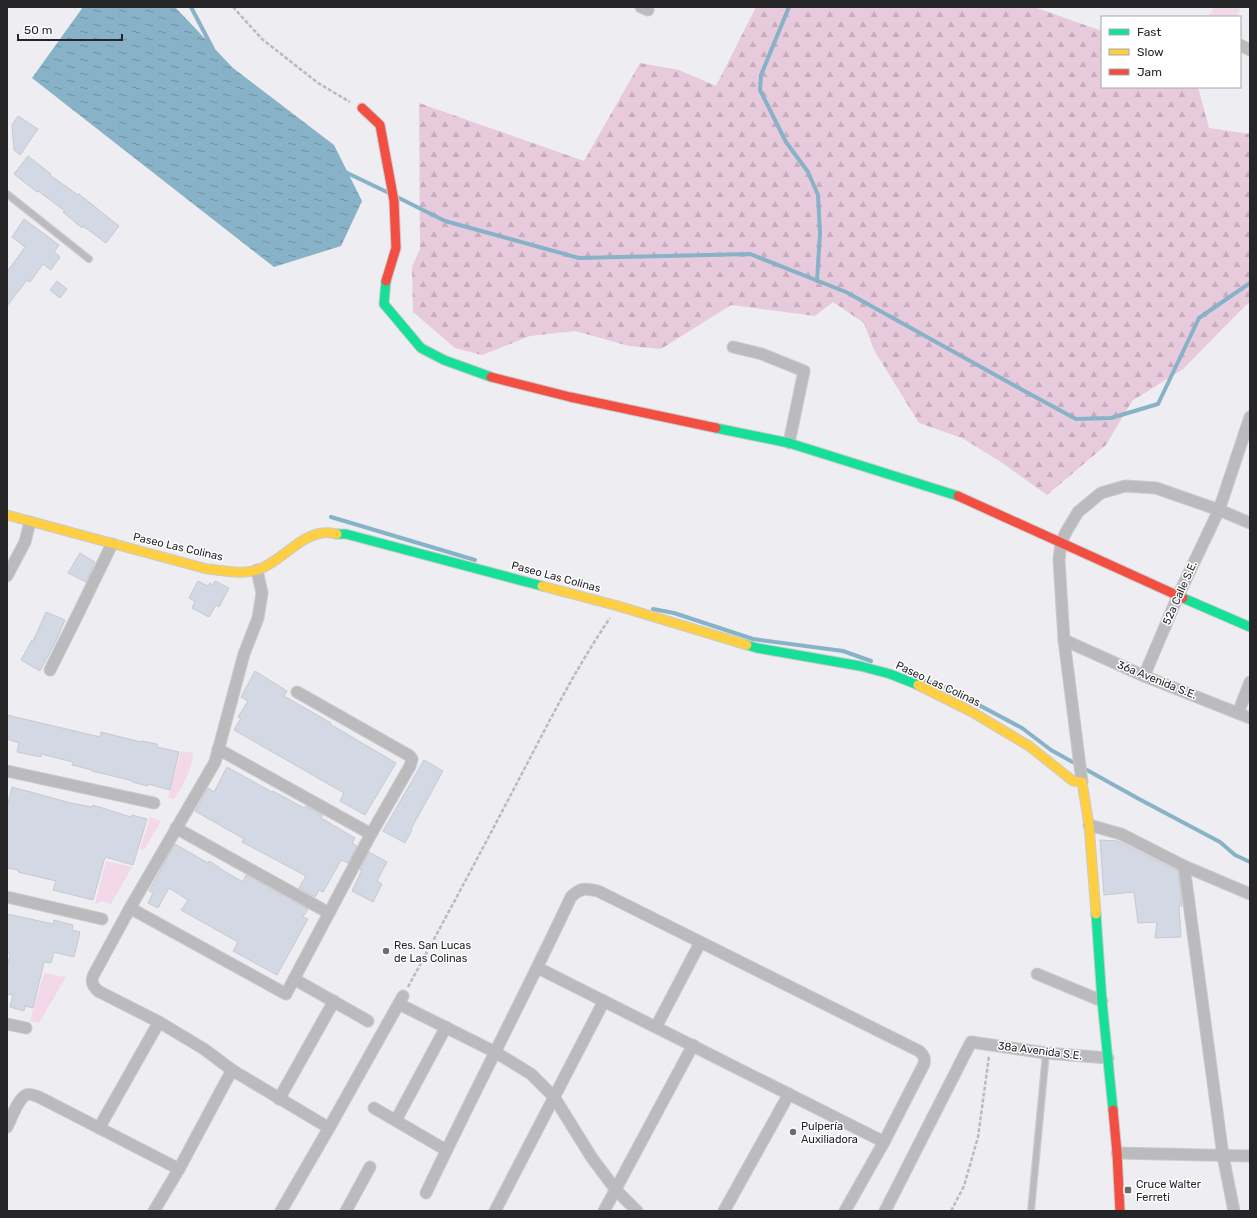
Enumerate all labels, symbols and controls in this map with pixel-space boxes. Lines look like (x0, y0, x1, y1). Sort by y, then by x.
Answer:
scale bar (18, 16, 122, 42)
legend (1101, 16, 1241, 88)
text: 50 m (24, 23, 52, 37)
text: Fast (1137, 25, 1161, 39)
text: Slow (1137, 45, 1164, 59)
text: Jam (1137, 65, 1162, 79)
street label: Paseo Las Colinas (132, 530, 225, 564)
street label: Paseo Las Colinas (510, 559, 602, 595)
street label: 52a Calle S.E. (1160, 559, 1200, 627)
street label: 36a Avenida S.E. (1115, 658, 1199, 702)
street label: Paseo Las Colinas (894, 659, 983, 709)
place label: Res. San Lucas de Las Colinas (394, 939, 471, 965)
marker: Res. San Lucas de Las Colinas (381, 946, 391, 956)
street label: 38a Avenida S.E. (997, 1039, 1083, 1063)
place label: Pulpería Auxiliadora (801, 1120, 858, 1146)
marker: Pulpería Auxiliadora (788, 1127, 798, 1137)
place label: Cruce Walter Ferreti (1136, 1178, 1202, 1204)
marker: Cruce Walter Ferreti (1123, 1185, 1133, 1195)

